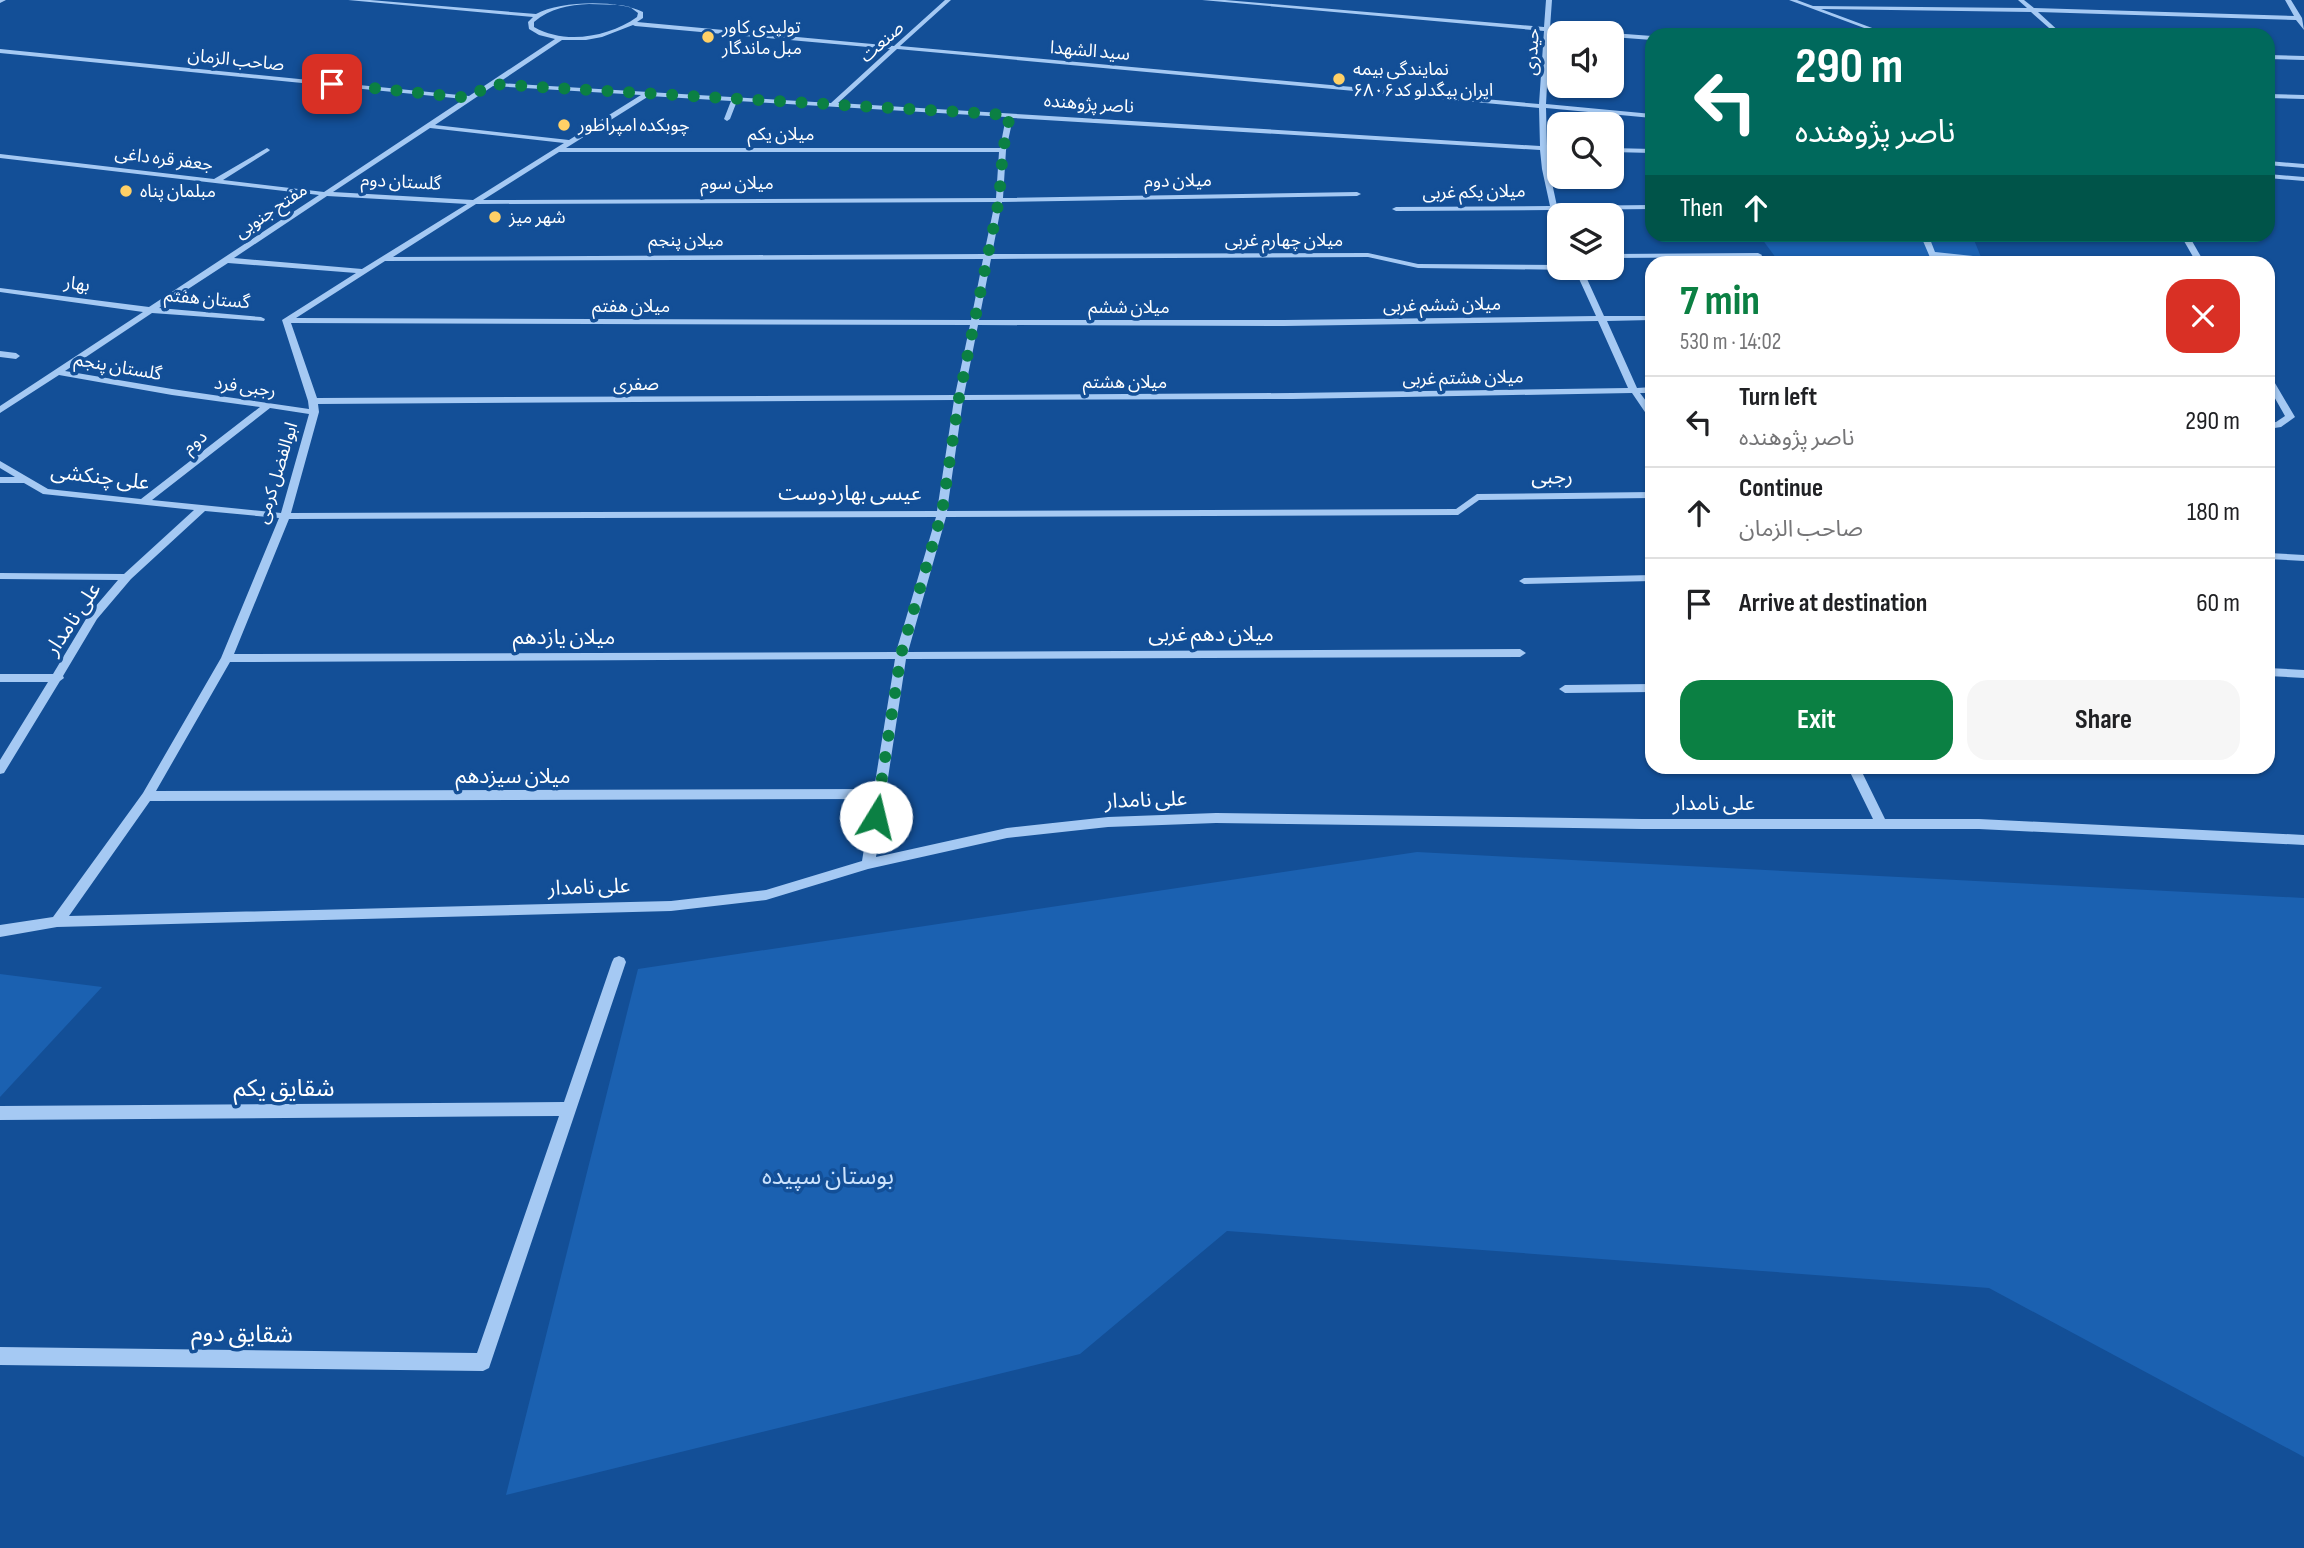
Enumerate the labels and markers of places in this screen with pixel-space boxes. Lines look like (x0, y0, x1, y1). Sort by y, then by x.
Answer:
place label: تولیدی کاور مبل ماندگار (721, 17, 802, 59)
marker: تولیدی کاور مبل ماندگار (700, 29, 716, 45)
pin (302, 54, 362, 114)
place label: نمایندگی بیمه ایران بیگدلو کد۶۸۰۶ (1353, 59, 1493, 101)
marker: نمایندگی بیمه ایران بیگدلو کد۶۸۰۶ (1331, 71, 1347, 87)
place label: چوبکده امپراطور (577, 115, 690, 136)
marker: چوبکده امپراطور (556, 117, 572, 133)
place label: مبلمان پناه (140, 181, 216, 202)
marker: مبلمان پناه (118, 183, 134, 199)
place label: شهر میز (508, 207, 566, 228)
marker: شهر میز (487, 209, 503, 225)

